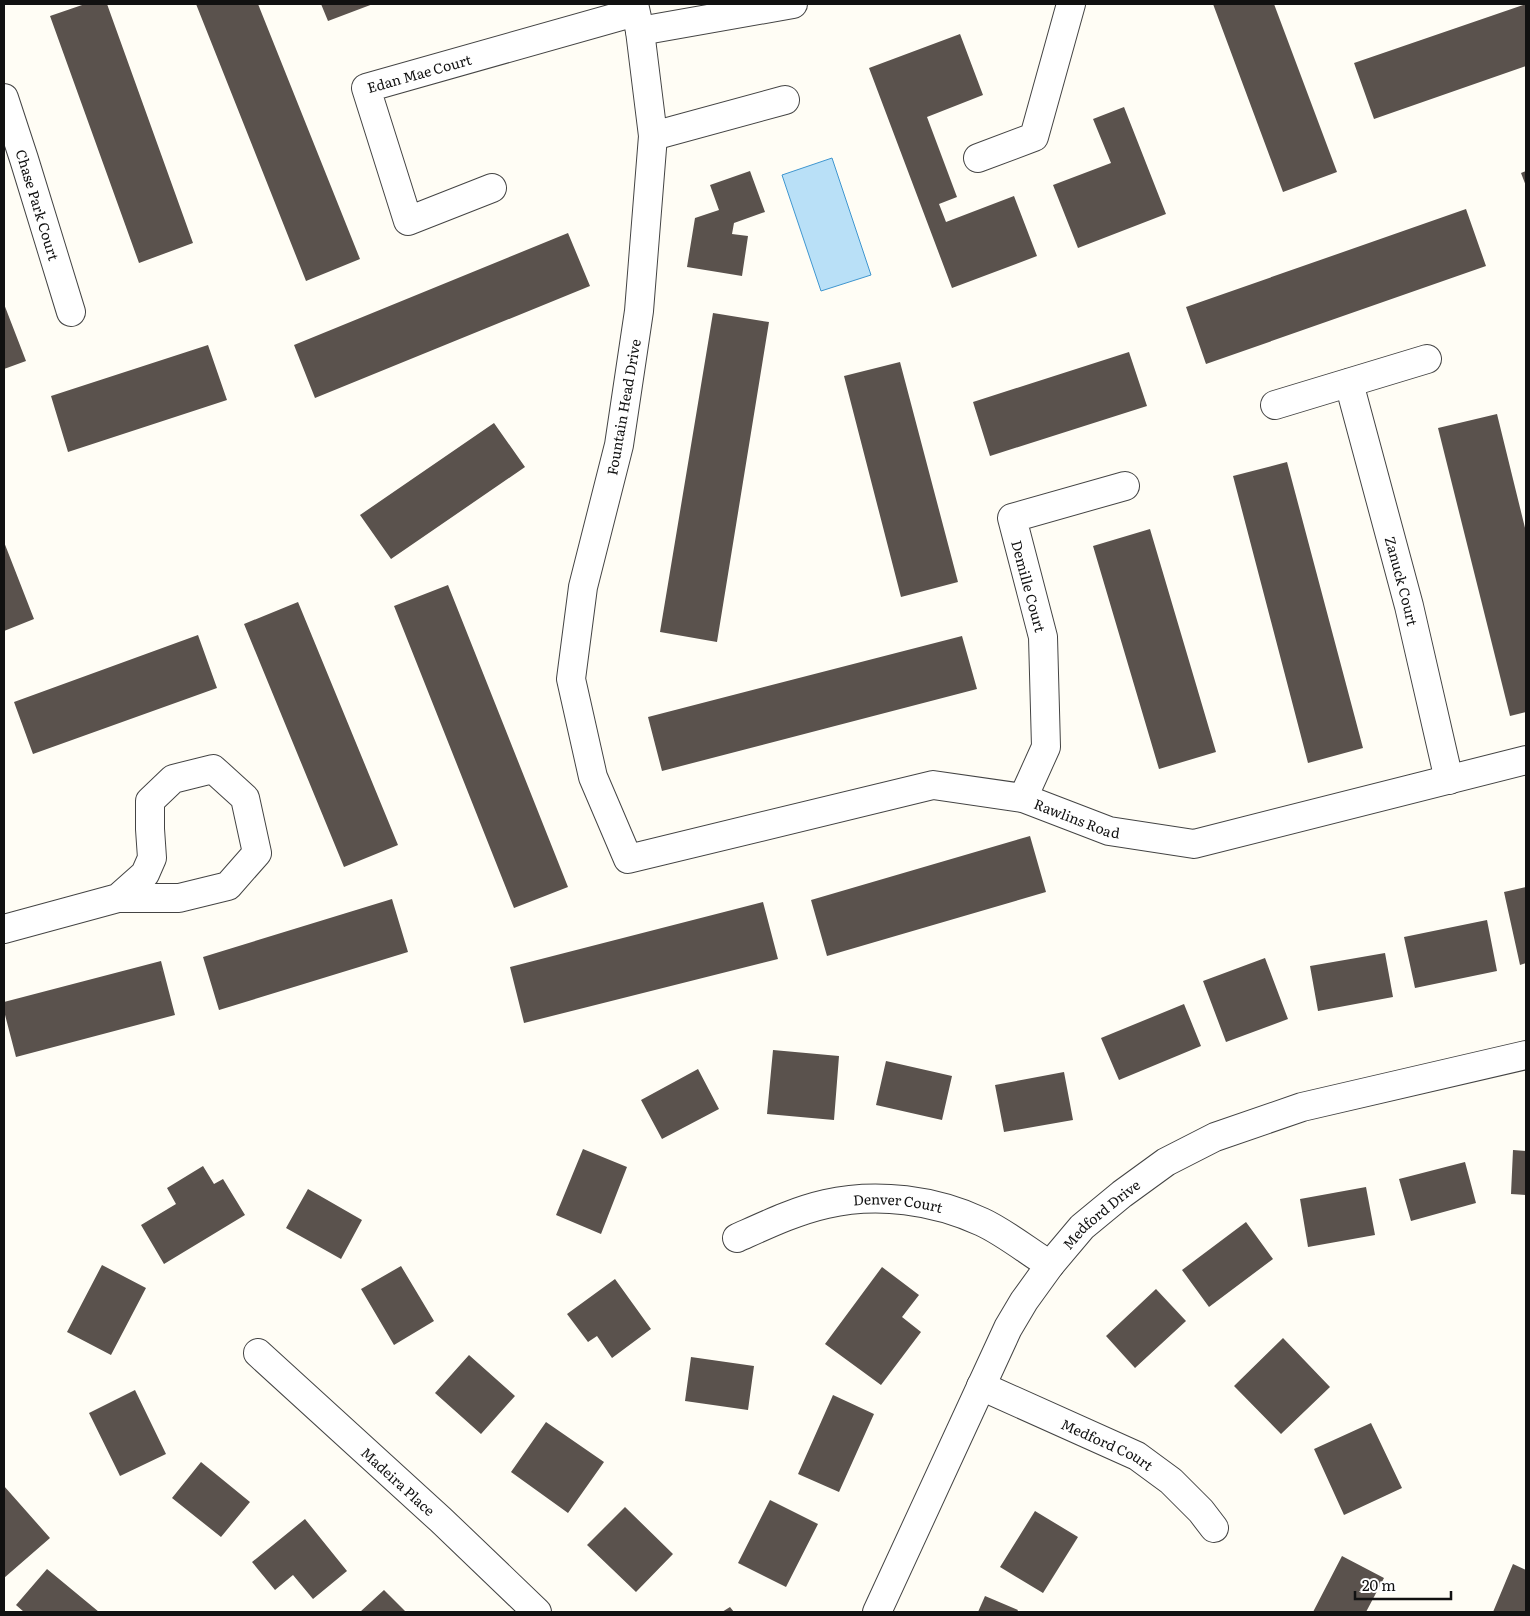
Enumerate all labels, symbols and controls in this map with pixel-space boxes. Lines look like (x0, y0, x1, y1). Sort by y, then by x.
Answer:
street label: Edan Mae Court (365, 49, 474, 97)
street label: Chase Park Court (11, 146, 65, 263)
street label: Fountain Head Drive (601, 337, 645, 477)
street label: Zanuck Court (1381, 534, 1423, 628)
street label: Demille Court (1007, 538, 1051, 635)
street label: Rawlins Road (1031, 793, 1122, 843)
street label: Medford Drive (1058, 1174, 1144, 1253)
street label: Denver Court (852, 1188, 945, 1217)
street label: Medford Court (1058, 1413, 1158, 1475)
street label: Madeira Place (357, 1442, 440, 1520)
scale bar (1355, 1568, 1451, 1600)
text: 20 m (1362, 1573, 1396, 1596)

